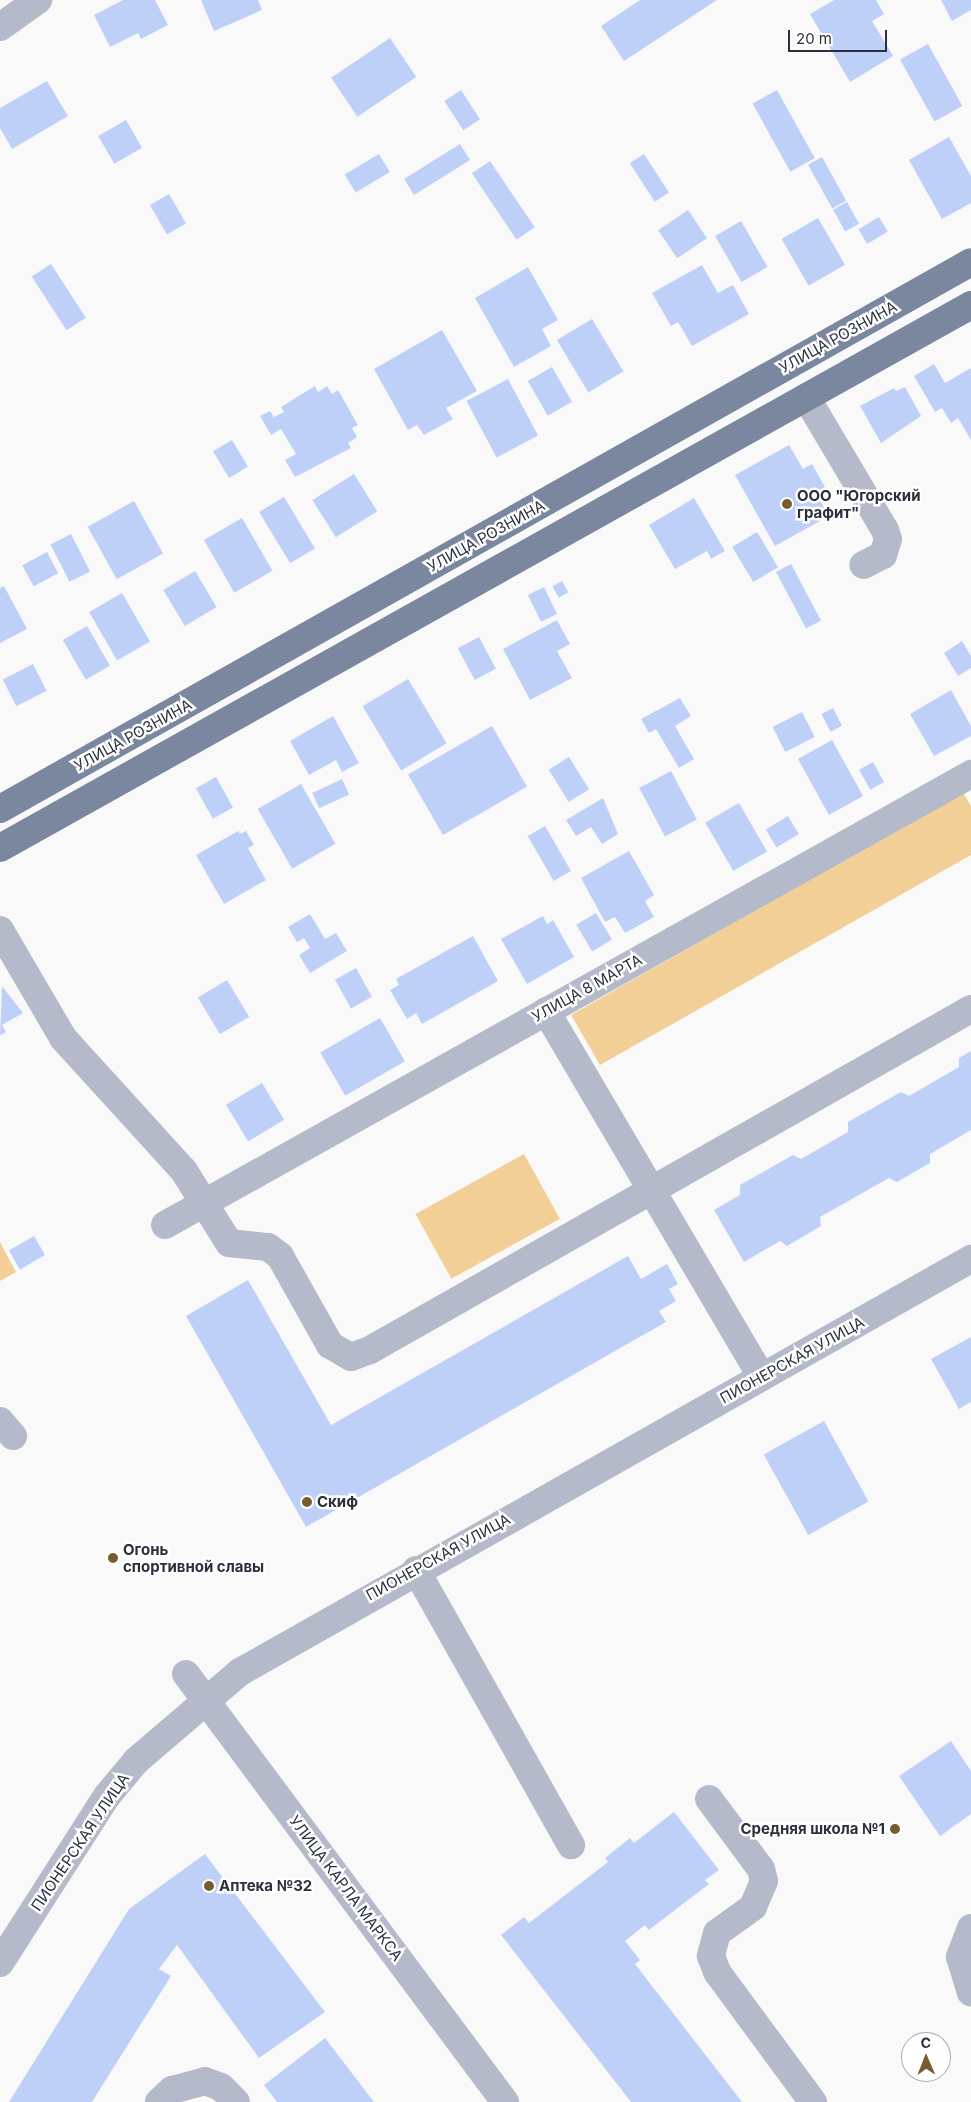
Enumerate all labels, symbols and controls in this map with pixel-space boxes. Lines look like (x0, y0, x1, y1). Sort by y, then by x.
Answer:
scale bar (791, 20, 890, 52)
text: 20 m (796, 29, 832, 48)
street label: УЛИЦА РОЗНИНА (776, 297, 900, 377)
place label: ООО "Югорский графит" (797, 486, 920, 521)
street label: УЛИЦА РОЗНИНА (424, 496, 548, 576)
marker: ООО "Югорский графит" (781, 498, 793, 510)
street label: УЛИЦА РОЗНИНА (71, 695, 195, 775)
street label: УЛИЦА 8 МАРТА (529, 950, 645, 1026)
street label: ПИОНЕРСКАЯ УЛИЦА (717, 1313, 867, 1407)
place label: Скиф (317, 1493, 358, 1511)
marker: Скиф (301, 1496, 313, 1508)
street label: ПИОНЕРСКАЯ УЛИЦА (363, 1510, 513, 1604)
place label: Огонь спортивной славы (123, 1540, 264, 1575)
marker: Огонь спортивной славы (107, 1552, 119, 1564)
street label: ПИОНЕРСКАЯ УЛИЦА (27, 1770, 133, 1914)
street label: УЛИЦА КАРЛА МАРКСА (285, 1812, 407, 1964)
place label: Средняя школа №1 (740, 1820, 885, 1838)
marker: Средняя школа №1 (889, 1823, 901, 1835)
place label: Аптека №32 (219, 1877, 312, 1895)
marker: Аптека №32 (203, 1880, 215, 1892)
north arrow (901, 2032, 951, 2082)
text: С (920, 2034, 931, 2051)

